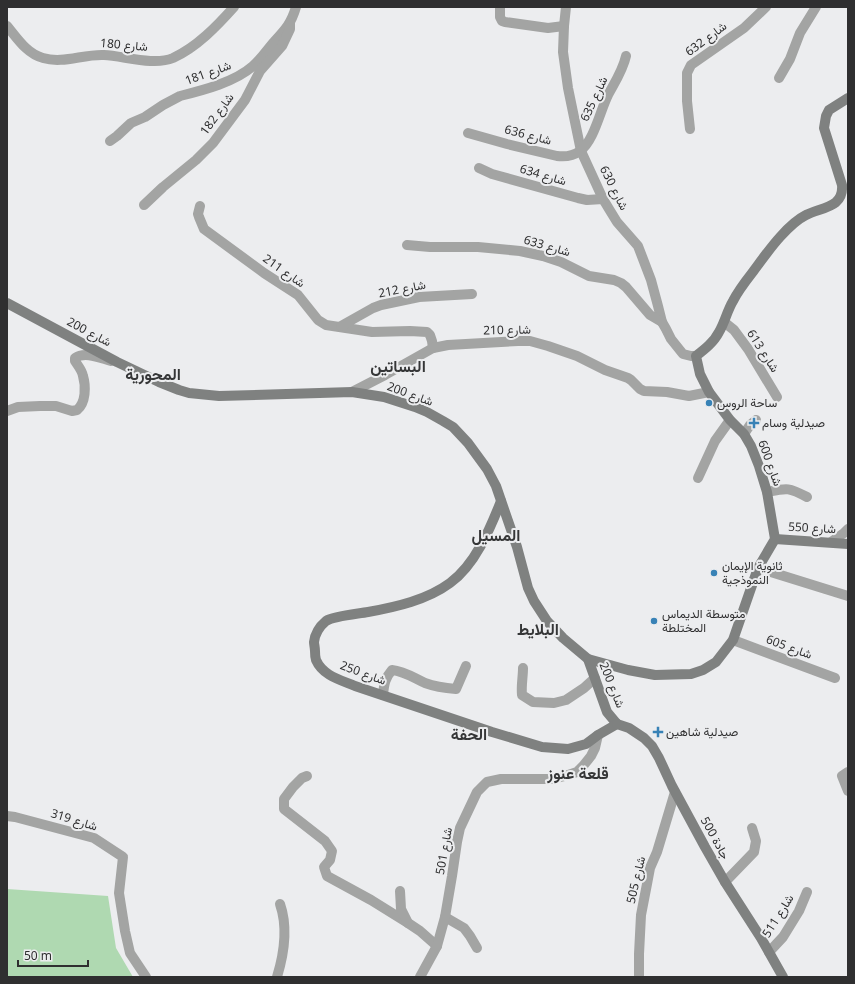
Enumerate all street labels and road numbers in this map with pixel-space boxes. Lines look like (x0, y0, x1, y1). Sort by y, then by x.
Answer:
street label: شارع 632 (681, 17, 731, 61)
street label: شارع 180 (99, 34, 149, 56)
street label: شارع 181 (182, 56, 234, 90)
street label: شارع 635 (576, 74, 612, 124)
street label: شارع 182 (196, 89, 238, 139)
street label: شارع 636 (503, 120, 553, 150)
street label: شارع 634 (518, 160, 568, 190)
street label: شارع 630 (595, 163, 633, 213)
street label: شارع 633 (522, 231, 572, 261)
street label: شارع 211 (259, 250, 309, 292)
street label: شارع 212 (377, 276, 427, 302)
street label: شارع 200 (64, 313, 114, 351)
street label: شارع 210 (483, 321, 531, 339)
street label: شارع 613 (742, 326, 784, 376)
street label: شارع 200 (384, 377, 436, 411)
street label: شارع 600 (753, 437, 787, 489)
street label: شارع 550 (788, 518, 836, 538)
street label: شارع 605 (763, 630, 815, 664)
street label: شارع 250 (337, 656, 389, 690)
street label: شارع 200 (595, 659, 629, 711)
street label: شارع 319 (48, 804, 100, 836)
street label: جادة 500 (697, 813, 734, 862)
street label: شارع 501 (431, 826, 457, 876)
street label: شارع 505 (622, 855, 650, 905)
street label: شارع 511 (758, 891, 798, 941)

